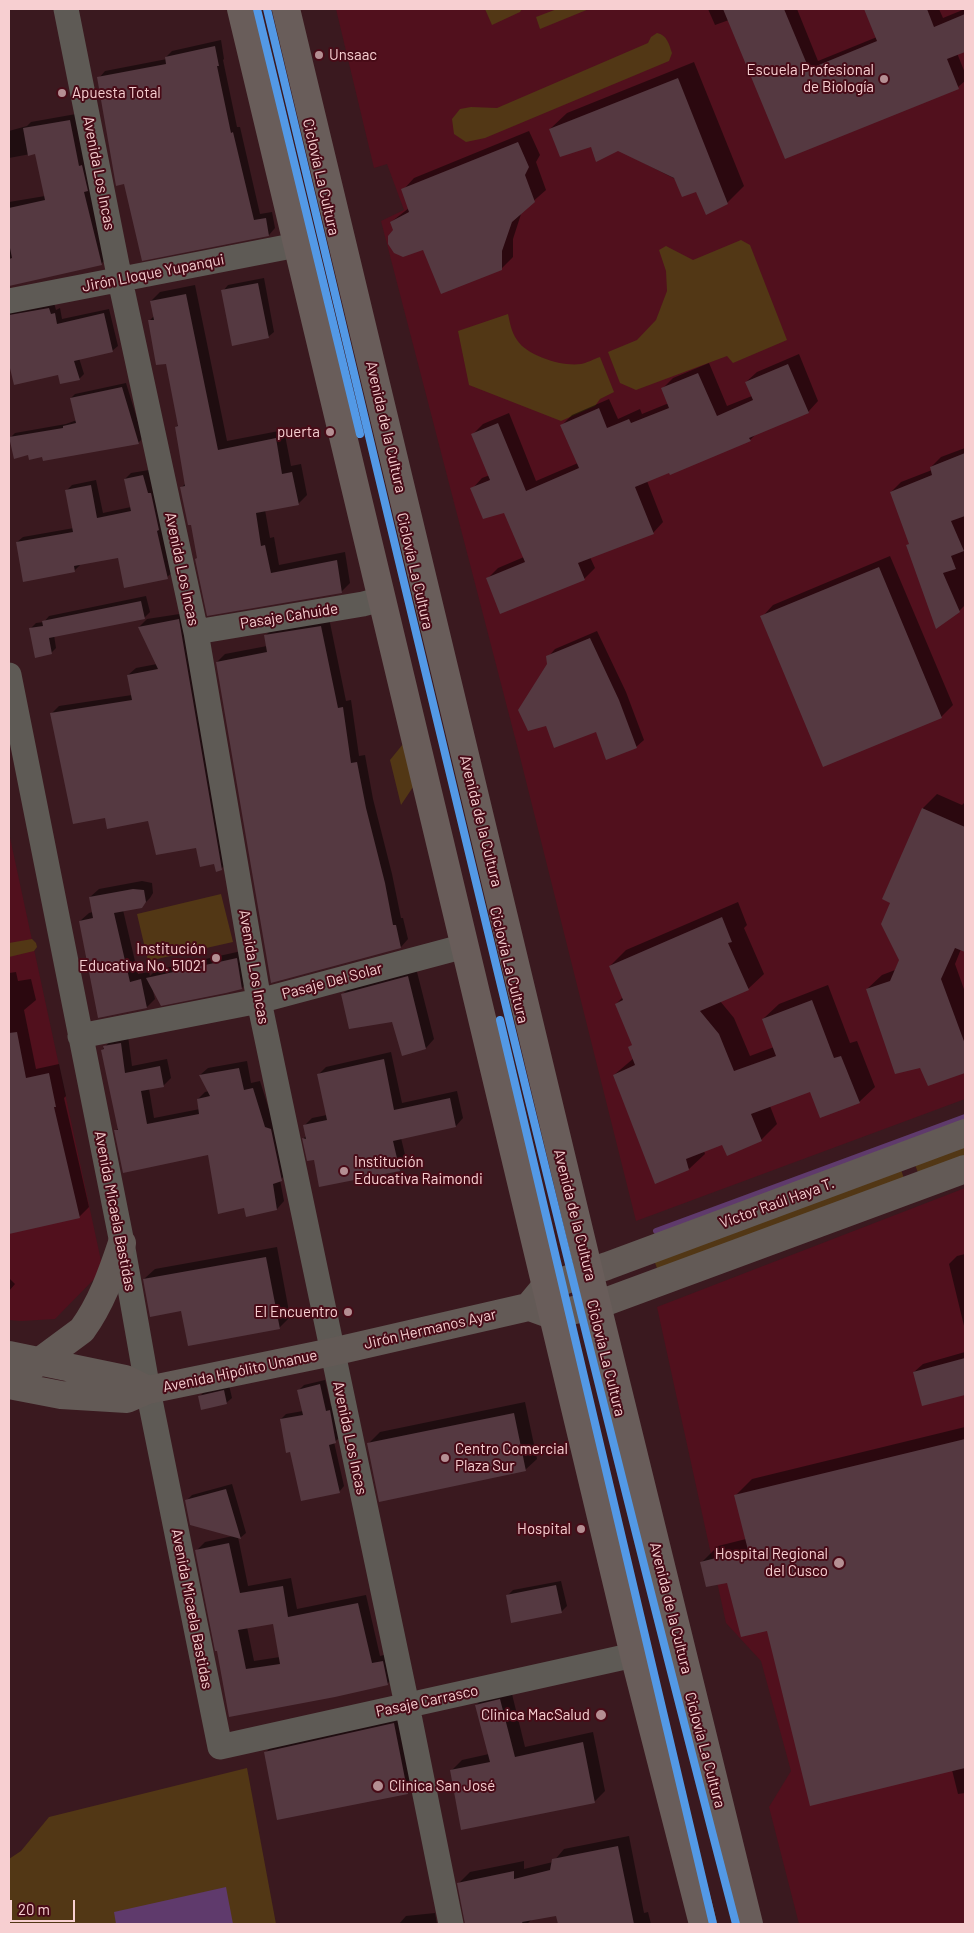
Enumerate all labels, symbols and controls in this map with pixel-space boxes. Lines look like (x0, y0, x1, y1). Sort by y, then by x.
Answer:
place label: Unsaac (329, 46, 377, 64)
marker: Unsaac (313, 49, 325, 61)
place label: Escuela Profesional de Biología (747, 61, 874, 96)
marker: Escuela Profesional de Biología (878, 73, 890, 85)
place label: Apuesta Total (72, 84, 161, 102)
marker: Apuesta Total (56, 87, 68, 99)
street label: Avenida Los Incas (79, 114, 119, 232)
street label: Ciclovía La Cultura (299, 117, 343, 237)
street label: Jirón Lloque Yupanqui (80, 250, 226, 296)
street label: Avenida de la Cultura (362, 359, 410, 495)
place label: puerta (277, 423, 320, 441)
marker: puerta (324, 426, 336, 438)
street label: Avenida Los Incas (161, 511, 203, 627)
street label: Ciclovía La Cultura (393, 511, 437, 631)
street label: Pasaje Cahuide (239, 599, 339, 633)
street label: Avenida de la Cultura (456, 753, 506, 889)
street label: Ciclovía La Cultura (486, 905, 532, 1025)
street label: Avenida Los Incas (235, 908, 273, 1026)
place label: Institución Educativa No. 51021 (79, 940, 206, 975)
marker: Institución Educativa No. 51021 (210, 952, 222, 964)
street label: Pasaje Del Solar (280, 959, 384, 1003)
street label: Avenida Micaela Bastidas (91, 1129, 139, 1293)
street label: Avenida de la Cultura (550, 1147, 600, 1283)
place label: Institución Educativa Raimondi (354, 1153, 483, 1188)
marker: Institución Educativa Raimondi (338, 1165, 350, 1177)
street label: Victor Raúl Haya T. (717, 1174, 837, 1232)
street label: Ciclovía La Cultura (583, 1298, 629, 1418)
place label: El Encuentro (254, 1303, 338, 1321)
street label: Jirón Hermanos Ayar (362, 1305, 498, 1353)
marker: El Encuentro (342, 1306, 354, 1318)
street label: Avenida Hipólito Unanue (161, 1346, 319, 1396)
street label: Avenida Los Incas (329, 1380, 371, 1496)
place label: Centro Comercial Plaza Sur (455, 1440, 568, 1475)
marker: Centro Comercial Plaza Sur (439, 1452, 451, 1464)
place label: Hospital (517, 1520, 571, 1538)
marker: Hospital (575, 1523, 587, 1535)
street label: Avenida Micaela Bastidas (168, 1527, 216, 1691)
street label: Avenida de la Cultura (646, 1540, 696, 1676)
place label: Hospital Regional del Cusco (715, 1545, 828, 1580)
marker: Hospital Regional del Cusco (832, 1556, 846, 1570)
street label: Pasaje Carrasco (374, 1681, 480, 1721)
street label: Ciclovía La Cultura (681, 1690, 729, 1810)
place label: Clinica MacSalud (481, 1706, 590, 1724)
marker: Clinica MacSalud (594, 1708, 608, 1722)
place label: Clinica San José (389, 1777, 495, 1795)
marker: Clinica San José (371, 1779, 385, 1793)
scale bar (12, 1890, 78, 1922)
text: 20 m (18, 1900, 50, 1918)

